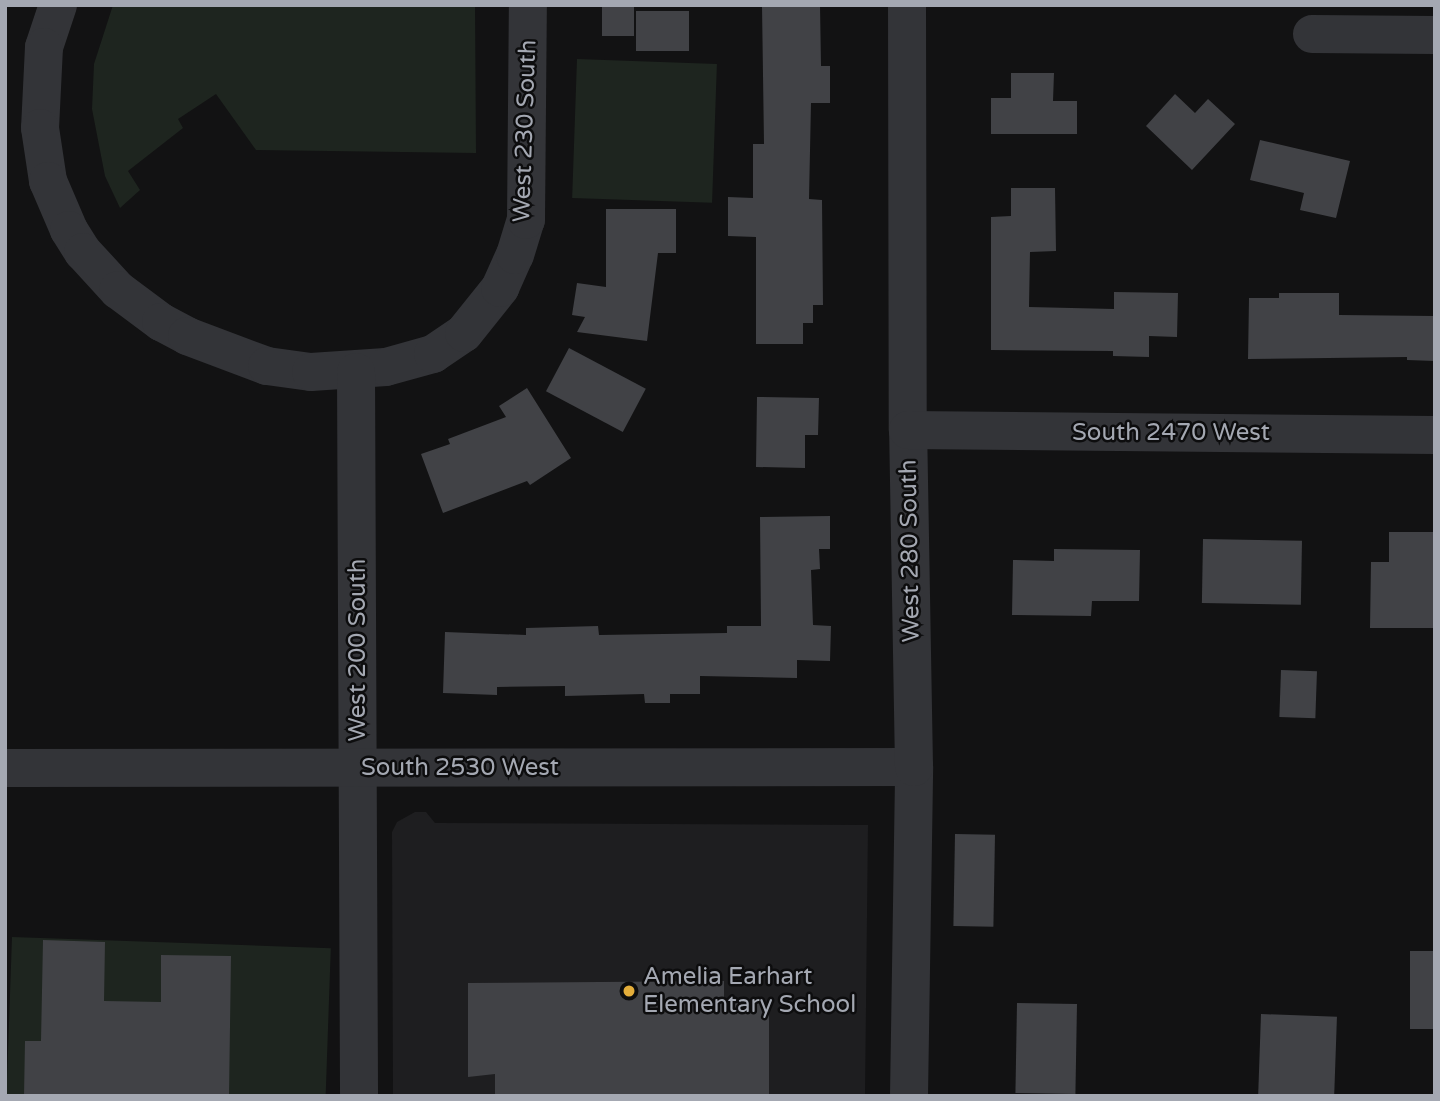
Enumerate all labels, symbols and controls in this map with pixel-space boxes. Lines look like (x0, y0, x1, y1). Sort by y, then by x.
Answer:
street label: West 230 South (507, 39, 543, 223)
street label: South 2470 West (1072, 419, 1270, 447)
street label: West 280 South (894, 459, 926, 643)
street label: West 200 South (344, 559, 372, 741)
street label: South 2530 West (361, 754, 559, 782)
place label: Amelia Earhart Elementary School (643, 963, 856, 1019)
marker: Amelia Earhart Elementary School (621, 983, 637, 999)

